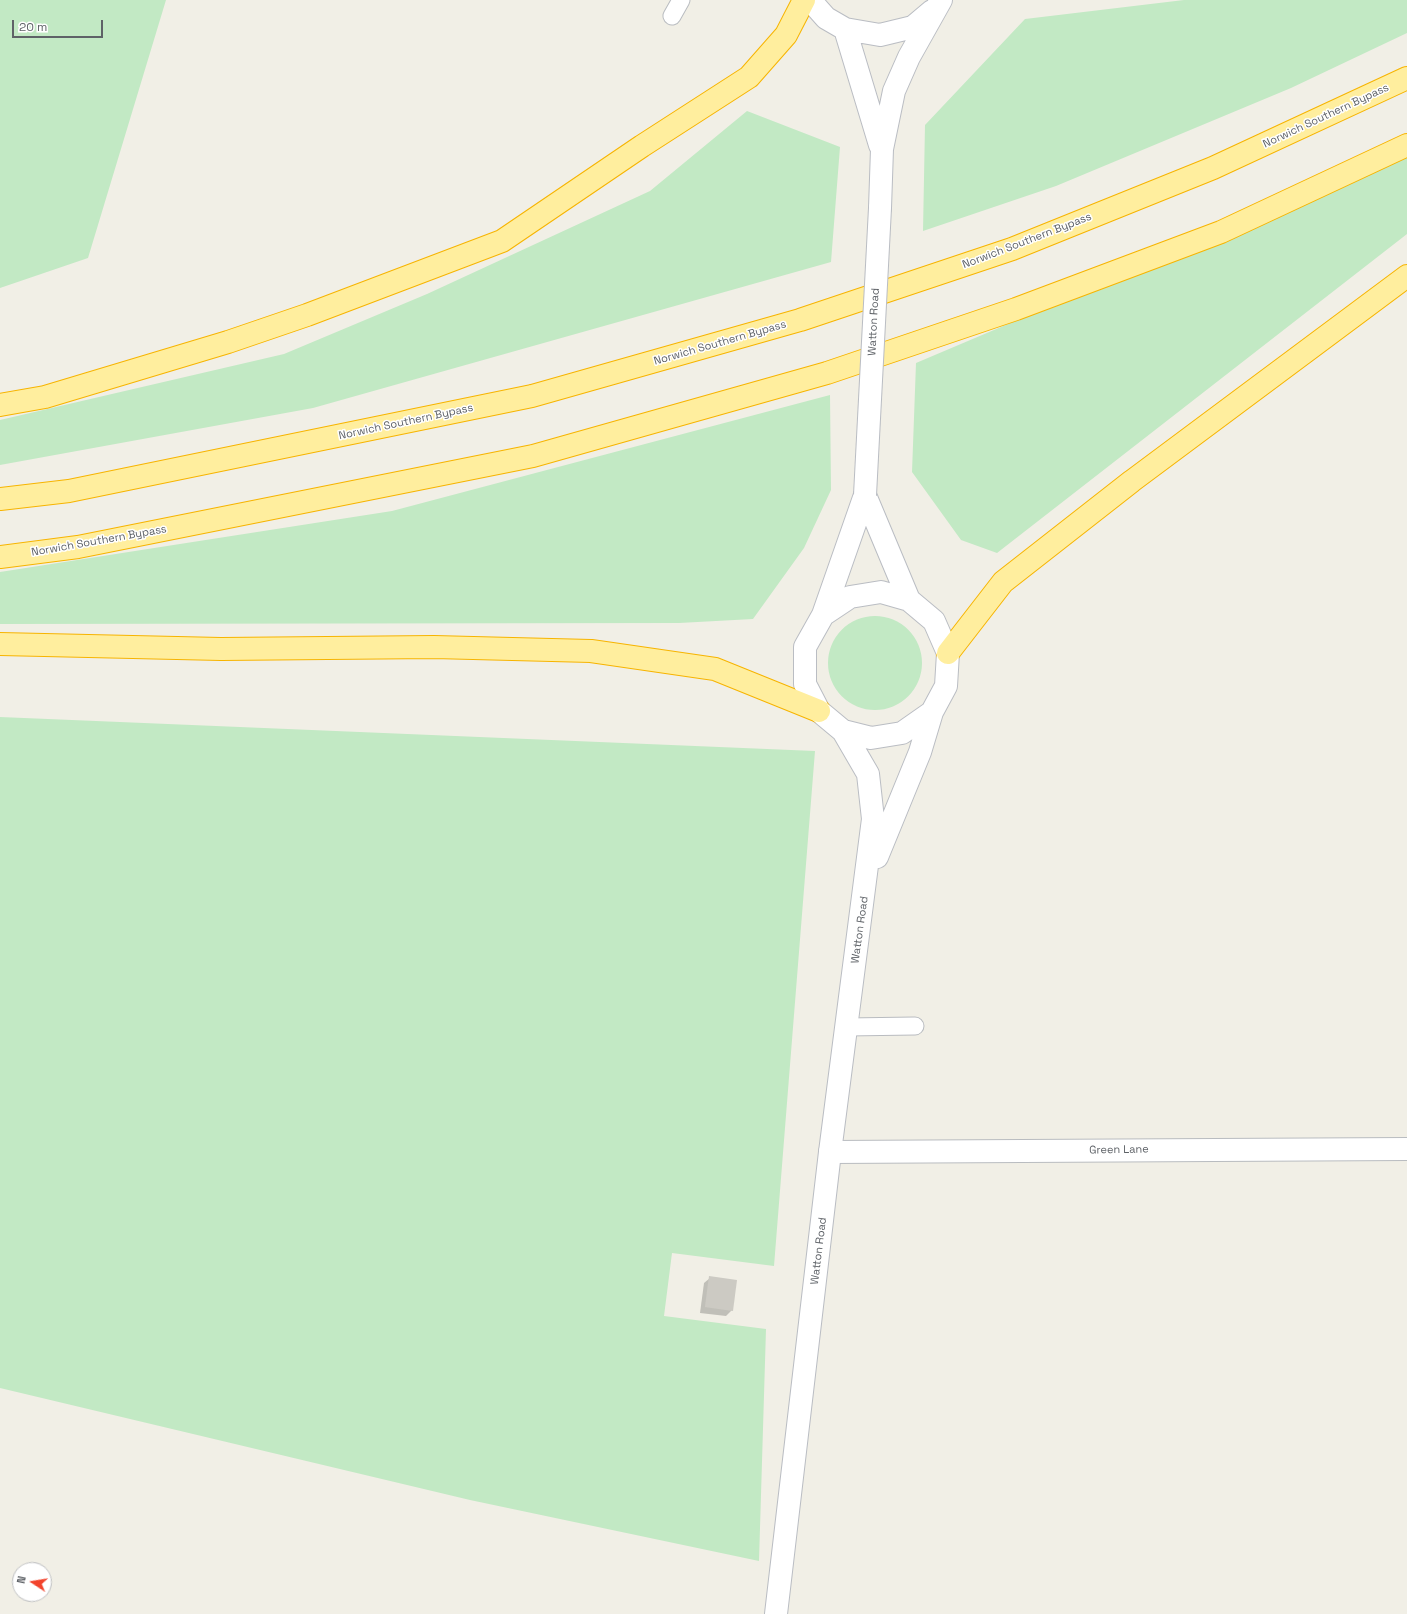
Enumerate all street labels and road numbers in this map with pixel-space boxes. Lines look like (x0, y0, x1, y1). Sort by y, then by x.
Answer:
street label: Norwich Southern Bypass (1261, 81, 1391, 151)
street label: Norwich Southern Bypass (961, 210, 1093, 272)
street label: Watton Road (866, 288, 882, 356)
street label: Norwich Southern Bypass (652, 318, 788, 368)
street label: Norwich Southern Bypass (338, 401, 474, 443)
street label: Norwich Southern Bypass (30, 523, 168, 559)
street label: Watton Road (849, 896, 871, 964)
street label: Green Lane (1089, 1143, 1149, 1157)
street label: Watton Road (808, 1217, 830, 1285)

